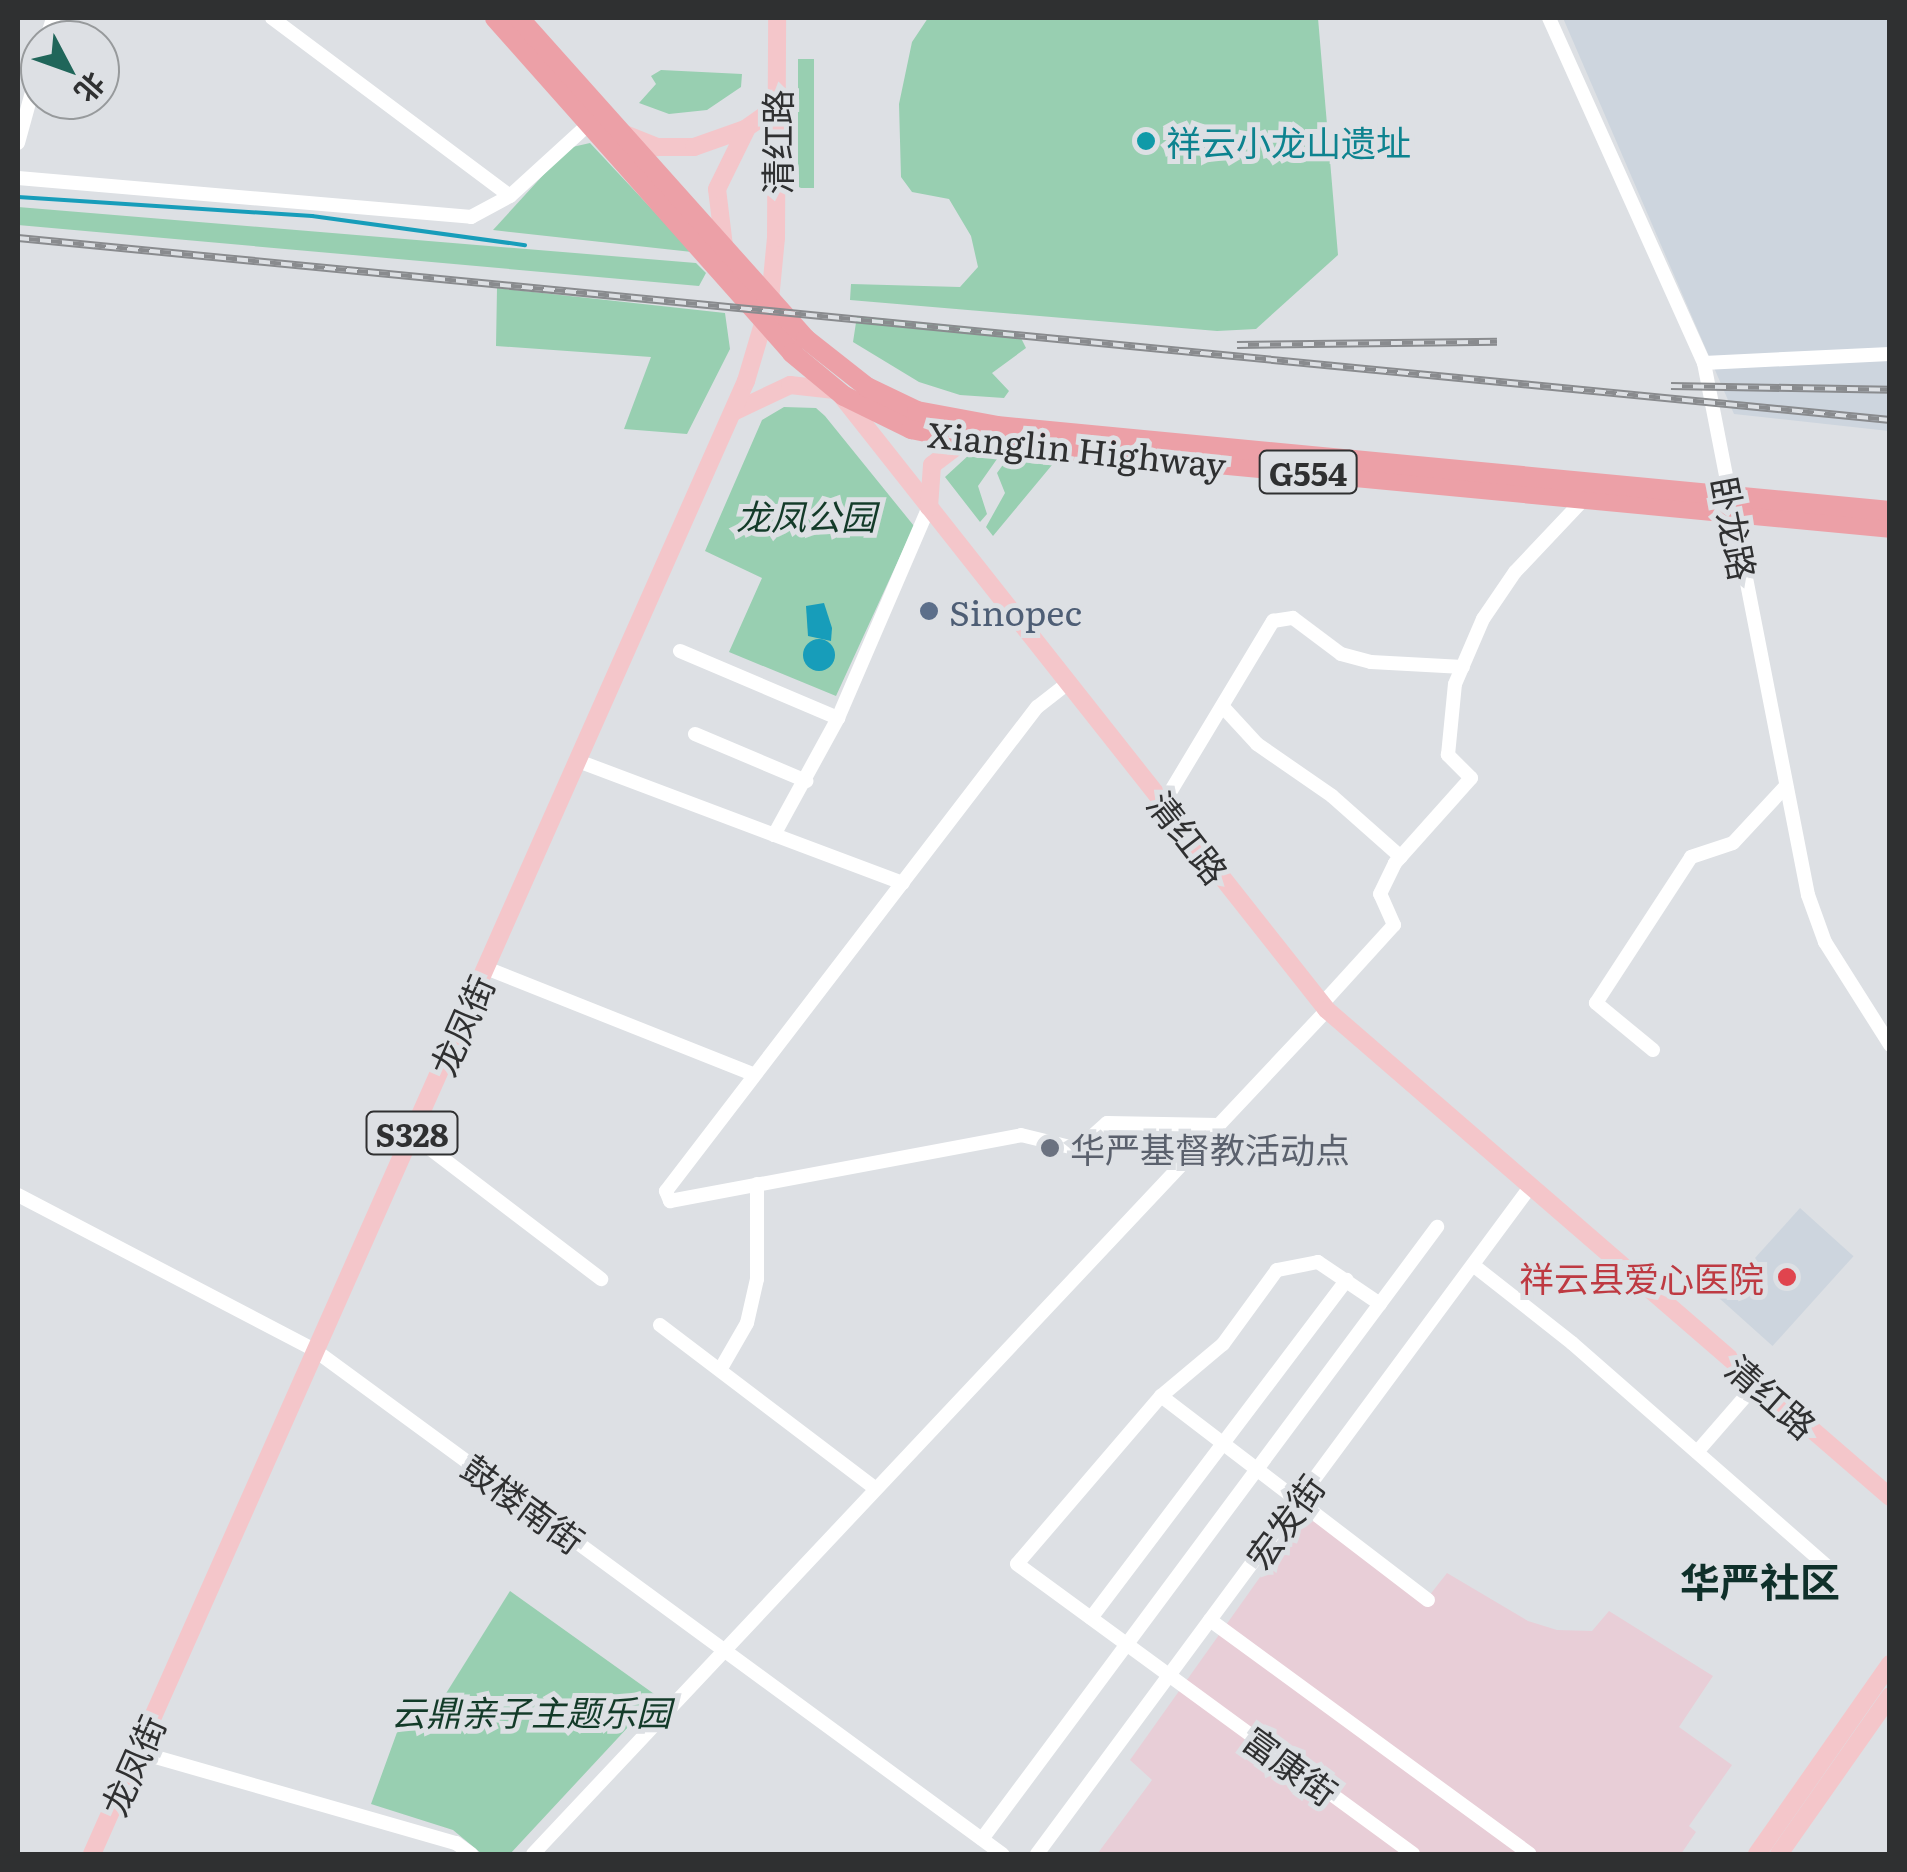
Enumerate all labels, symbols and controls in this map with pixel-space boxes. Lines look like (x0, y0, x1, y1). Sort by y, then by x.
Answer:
north arrow (20, 20, 120, 120)
text: 北 (66, 64, 116, 113)
street label: 清红路 (755, 90, 797, 194)
place label: 祥云小龙山遗址 (1166, 120, 1411, 162)
marker: 祥云小龙山遗址 (1135, 130, 1157, 152)
street label: Xianglin Highway (926, 411, 1228, 485)
road number: G554 (1258, 445, 1358, 499)
street label: 卧龙路 (1704, 472, 1766, 584)
park label: 龙凤公园 (736, 494, 876, 536)
place label: Sinopec (949, 590, 1082, 632)
marker: Sinopec (918, 600, 940, 622)
street label: 清红路 (1140, 783, 1238, 891)
street label: 龙凤街 (420, 968, 502, 1082)
road number: S328 (364, 1106, 460, 1160)
place label: 华严基督教活动点 (1070, 1127, 1350, 1169)
marker: 华严基督教活动点 (1039, 1137, 1061, 1159)
place label: 祥云县爱心医院 (1519, 1256, 1764, 1298)
marker: 祥云县爱心医院 (1774, 1264, 1800, 1290)
street label: 清红路 (1719, 1346, 1825, 1446)
street label: 鼓楼南街 (455, 1445, 593, 1561)
street label: 宏发街 (1236, 1466, 1332, 1576)
district label: 华严社区 (1680, 1556, 1840, 1604)
park label: 云鼎亲子主题乐园 (391, 1690, 671, 1732)
street label: 龙凤街 (91, 1708, 173, 1822)
street label: 富康街 (1236, 1717, 1346, 1813)

